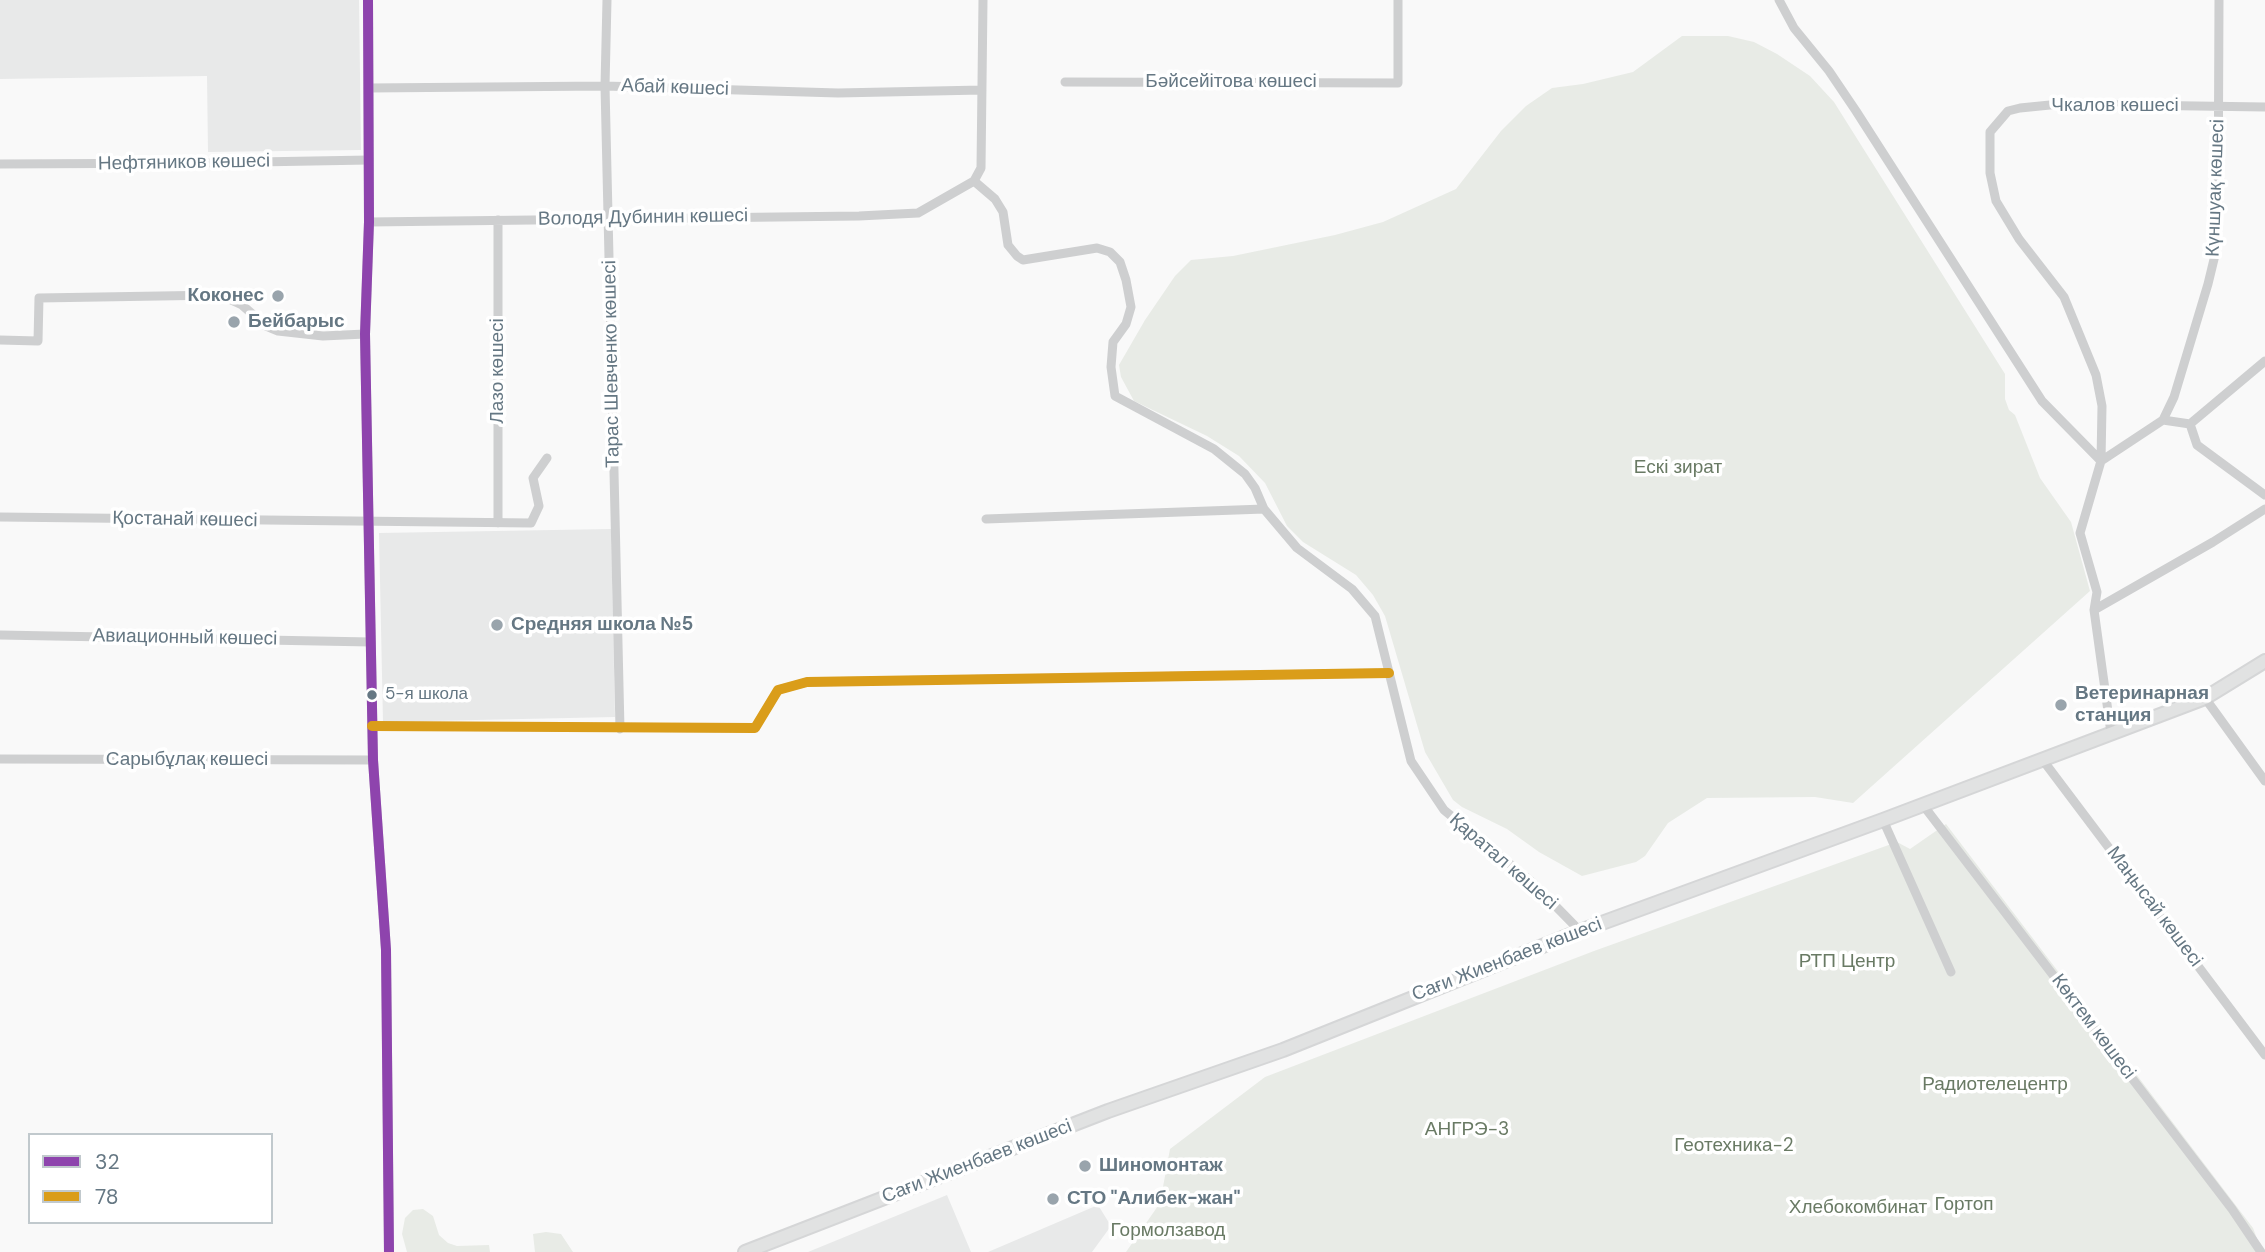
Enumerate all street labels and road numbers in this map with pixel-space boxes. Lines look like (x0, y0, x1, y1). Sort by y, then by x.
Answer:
street label: Бәйсейітова көшесі (1145, 71, 1317, 93)
street label: Абай көшесі (621, 75, 729, 101)
street label: Чкалов көшесі (2051, 95, 2179, 117)
street label: Күншуақ көшесі (2202, 119, 2230, 257)
street label: Нефтяников көшесі (98, 150, 270, 176)
street label: Володя Дубинин көшесі (538, 205, 748, 231)
street label: Тарас Шевченко көшесі (599, 260, 625, 468)
street label: Лазо көшесі (487, 318, 509, 424)
street label: Қостанай көшесі (112, 507, 258, 533)
street label: Авиационный көшесі (92, 625, 278, 651)
street label: Сарыбұлақ көшесі (106, 749, 268, 771)
street label: Қаратал көшесі (1444, 809, 1562, 915)
street label: Маңысай көшесі (2101, 842, 2207, 972)
street label: Сағи Жиенбаев көшесі (1409, 913, 1605, 1007)
street label: Көктем көшесі (2046, 970, 2140, 1084)
street label: Сағи Жиенбаев көшесі (879, 1115, 1075, 1209)

